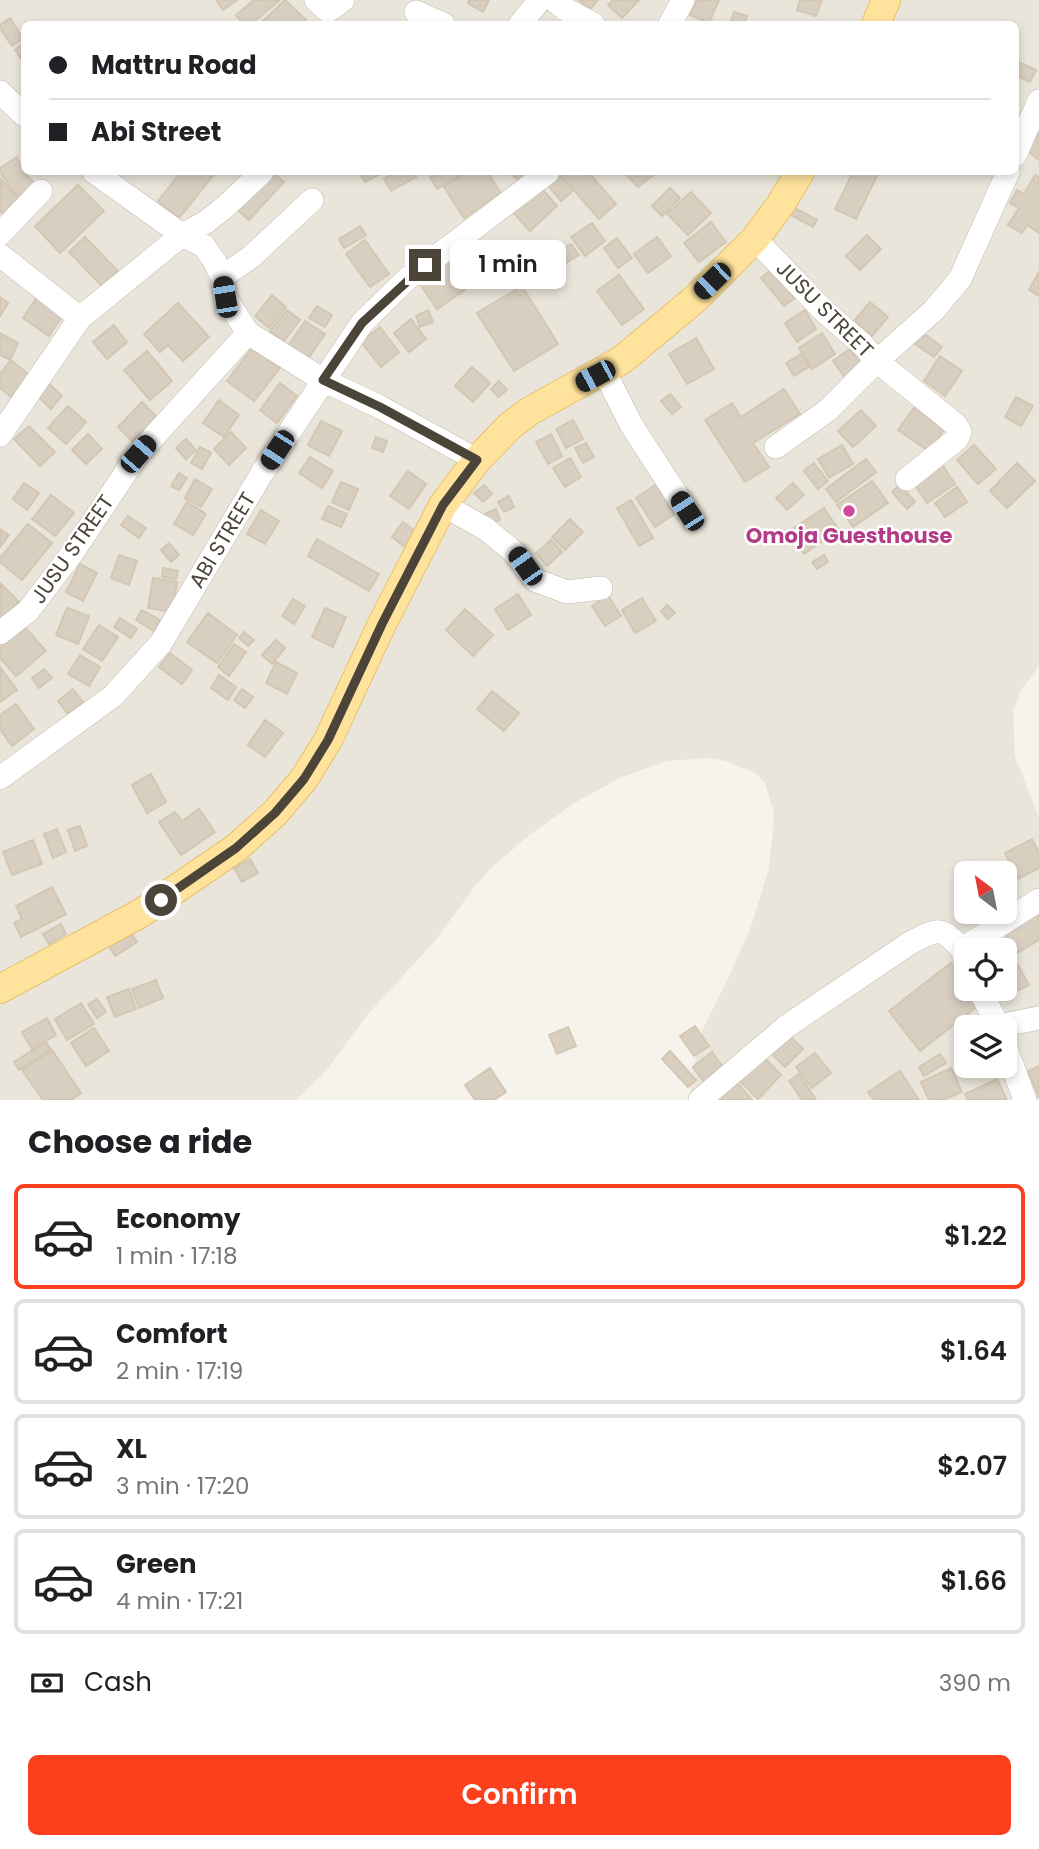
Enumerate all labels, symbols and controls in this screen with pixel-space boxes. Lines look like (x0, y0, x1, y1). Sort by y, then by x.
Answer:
text: Mattru Road (91, 47, 257, 83)
text: Abi Street (91, 114, 221, 150)
callout: 1 min (450, 240, 565, 290)
text: 1 min (478, 248, 538, 280)
route end (409, 249, 441, 281)
street label: JUSU STREET (770, 254, 880, 364)
car (690, 259, 735, 303)
car (212, 275, 239, 319)
car (572, 357, 619, 395)
car (257, 427, 298, 473)
car (117, 431, 160, 477)
street label: ABI STREET (182, 487, 262, 593)
car (667, 488, 708, 534)
street label: JUSU STREET (24, 489, 120, 609)
marker: Omoja Guesthouse (841, 503, 857, 519)
place label: Omoja Guesthouse (746, 521, 952, 550)
car (505, 543, 546, 589)
north arrow (954, 861, 1017, 924)
map controls (954, 861, 1017, 1078)
route start (145, 884, 177, 916)
button: locate (954, 938, 1017, 1001)
button: layers (954, 1015, 1017, 1078)
text: Choose a ride (28, 1119, 252, 1164)
text: Economy (116, 1201, 240, 1237)
icon: car (32, 1205, 95, 1268)
text: $1.22 (944, 1218, 1007, 1254)
text: 1 min · 17:18 (116, 1240, 237, 1272)
text: Comfort (116, 1316, 228, 1352)
icon: car (32, 1320, 95, 1383)
text: $1.64 (940, 1333, 1007, 1369)
text: 2 min · 17:19 (116, 1355, 243, 1387)
text: XL (116, 1431, 147, 1467)
icon: car (32, 1435, 95, 1498)
text: $2.07 (937, 1448, 1007, 1484)
text: 3 min · 17:20 (116, 1470, 249, 1502)
text: Green (116, 1546, 197, 1582)
icon: car (32, 1550, 95, 1613)
text: $1.66 (941, 1563, 1007, 1599)
text: 4 min · 17:21 (116, 1585, 243, 1617)
icon: cash (28, 1664, 66, 1702)
text: Cash (84, 1664, 152, 1700)
text: 390 m (939, 1667, 1011, 1699)
button: Confirm (28, 1755, 1011, 1835)

